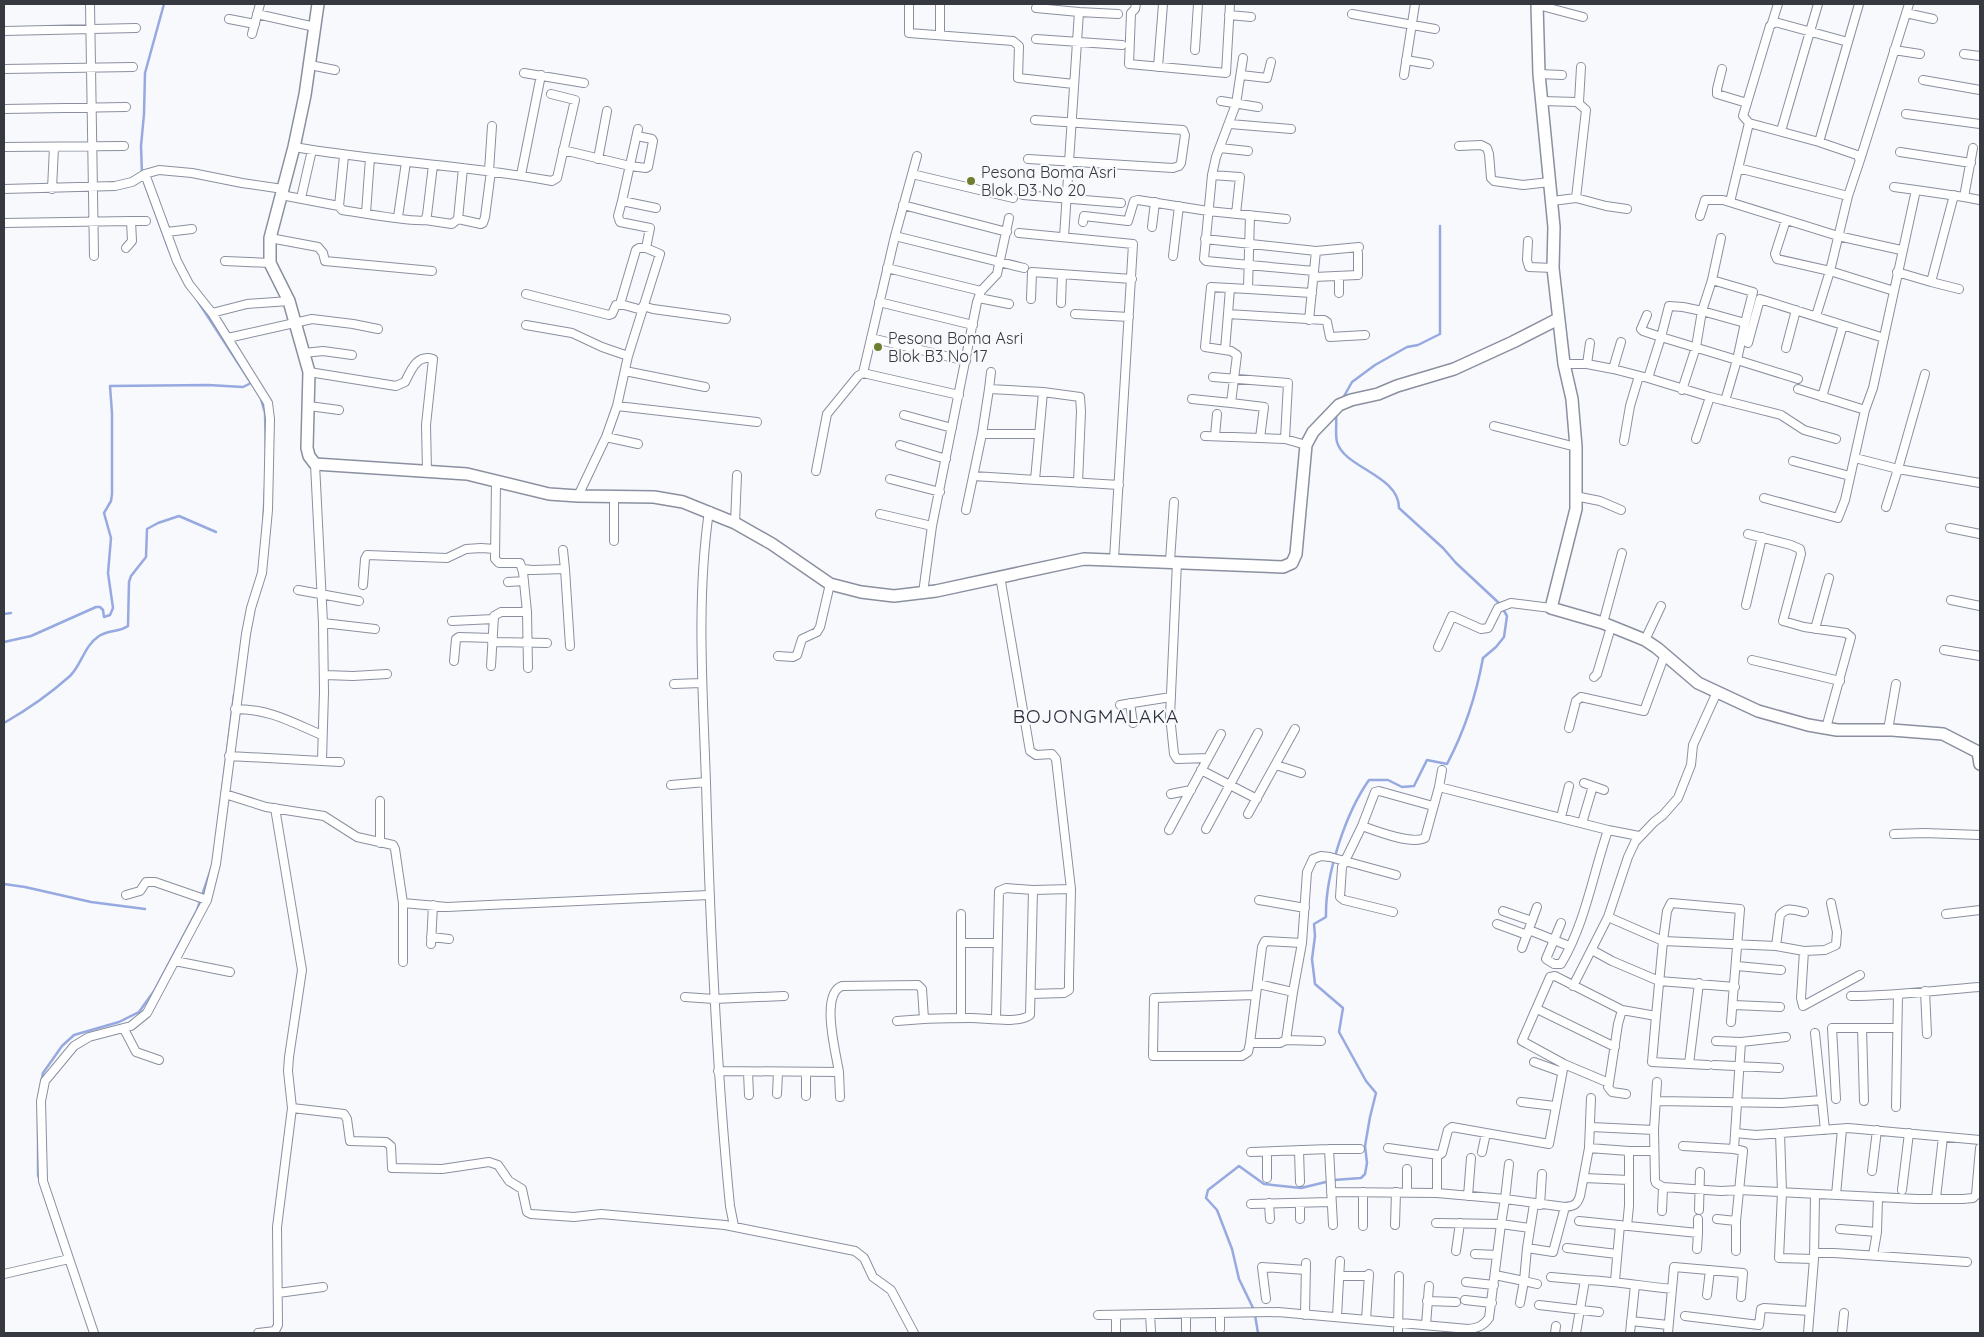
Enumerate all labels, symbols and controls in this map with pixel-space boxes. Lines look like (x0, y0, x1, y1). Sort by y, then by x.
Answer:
place label: Pesona Boma Asri Blok D3 No 20 (981, 162, 1116, 200)
marker: Pesona Boma Asri Blok D3 No 20 (965, 175, 977, 187)
place label: Pesona Boma Asri Blok B3 No 17 (888, 328, 1023, 366)
marker: Pesona Boma Asri Blok B3 No 17 (872, 341, 884, 353)
district label: BOJONGMALAKA (1013, 704, 1179, 728)

